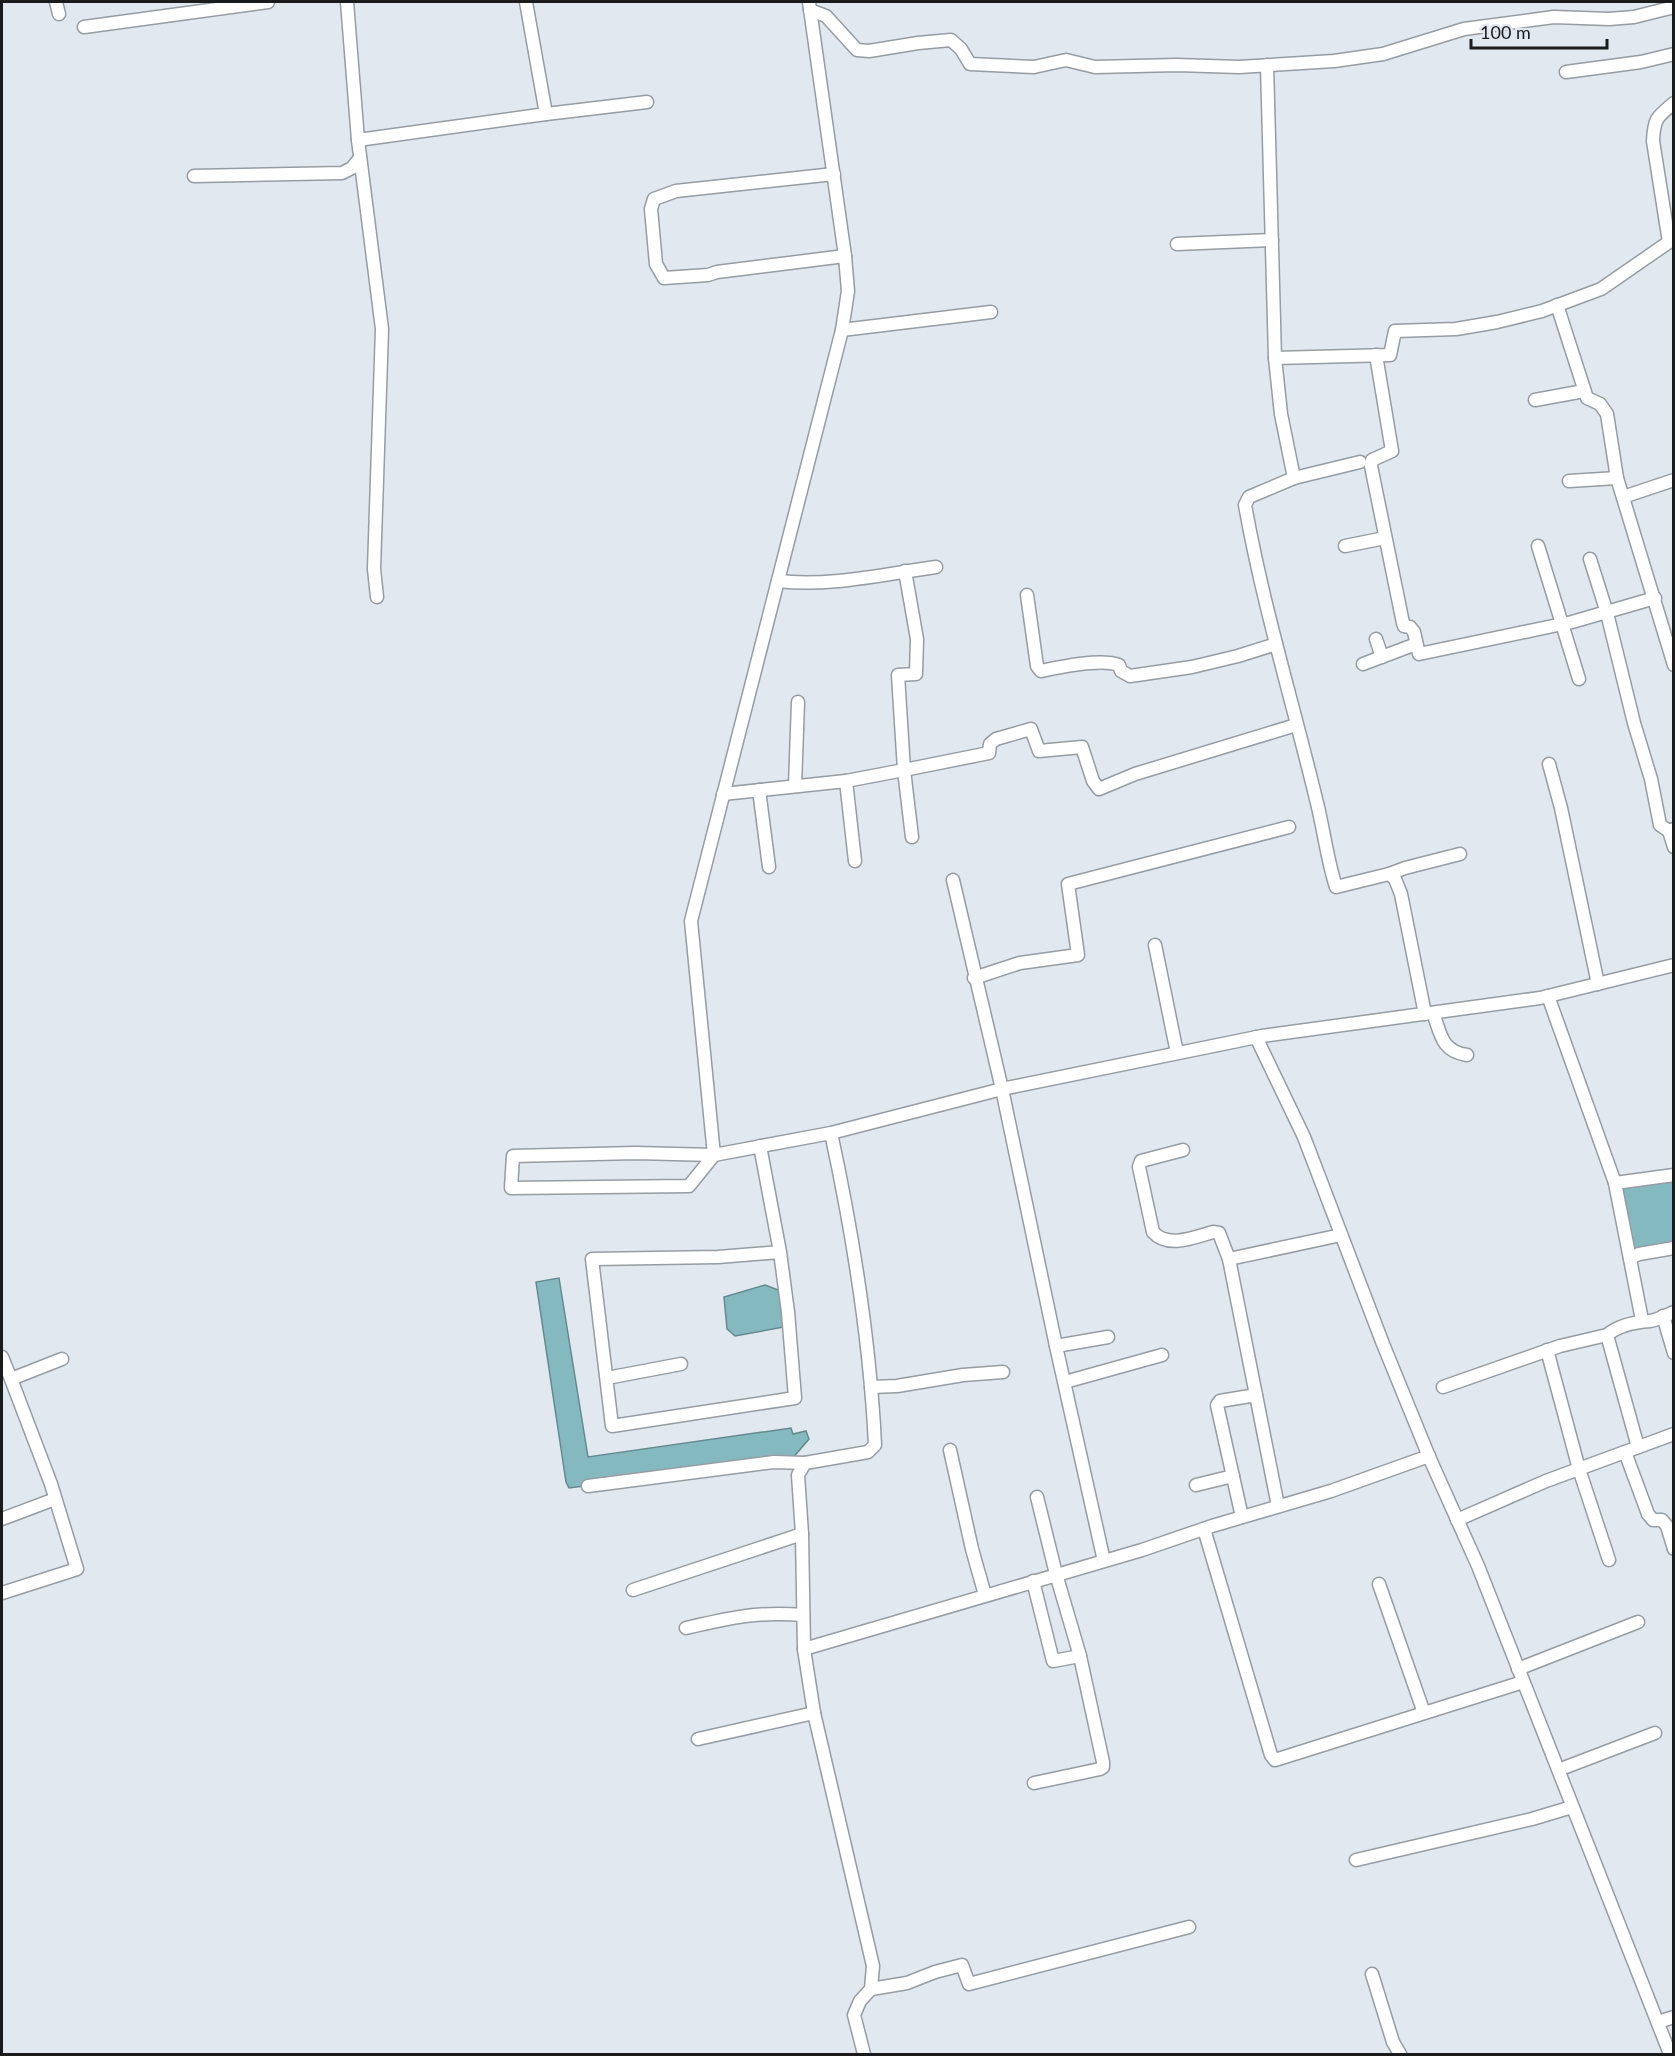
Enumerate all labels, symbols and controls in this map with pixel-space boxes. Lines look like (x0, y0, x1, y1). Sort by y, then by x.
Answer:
scale bar (1471, 12, 1608, 50)
text: 100 m (1480, 21, 1531, 43)

